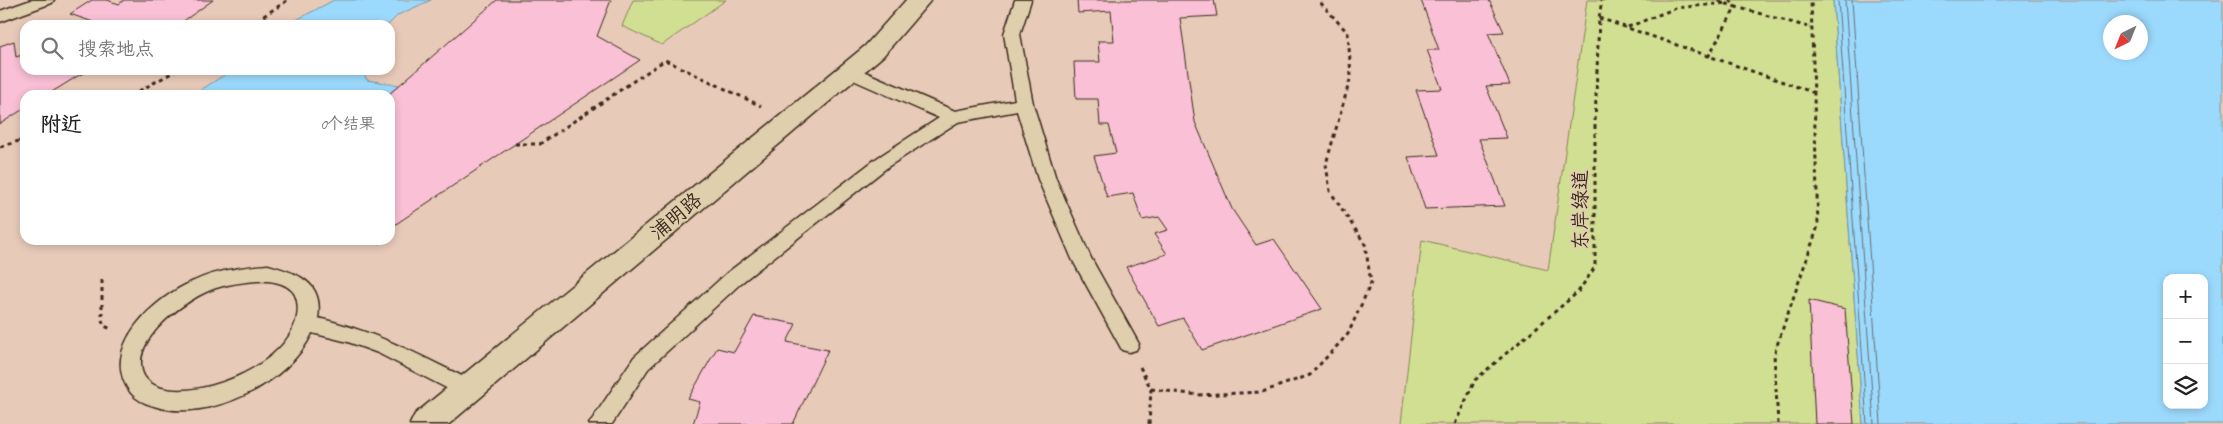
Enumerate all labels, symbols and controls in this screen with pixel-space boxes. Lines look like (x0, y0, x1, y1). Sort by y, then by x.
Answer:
north arrow (2103, 15, 2148, 60)
search box (20, 20, 395, 75)
icon: search (38, 34, 66, 62)
text: 搜索地点 (78, 37, 154, 61)
text: 附近 (40, 111, 82, 137)
text: 0个结果 (320, 114, 375, 134)
street label: 东岸绿道 (1568, 170, 1593, 250)
street label: 浦明路 (645, 186, 708, 245)
map controls (2163, 274, 2208, 409)
button: + (2163, 274, 2208, 319)
button: − (2163, 319, 2208, 364)
button: layers (2163, 364, 2208, 409)

